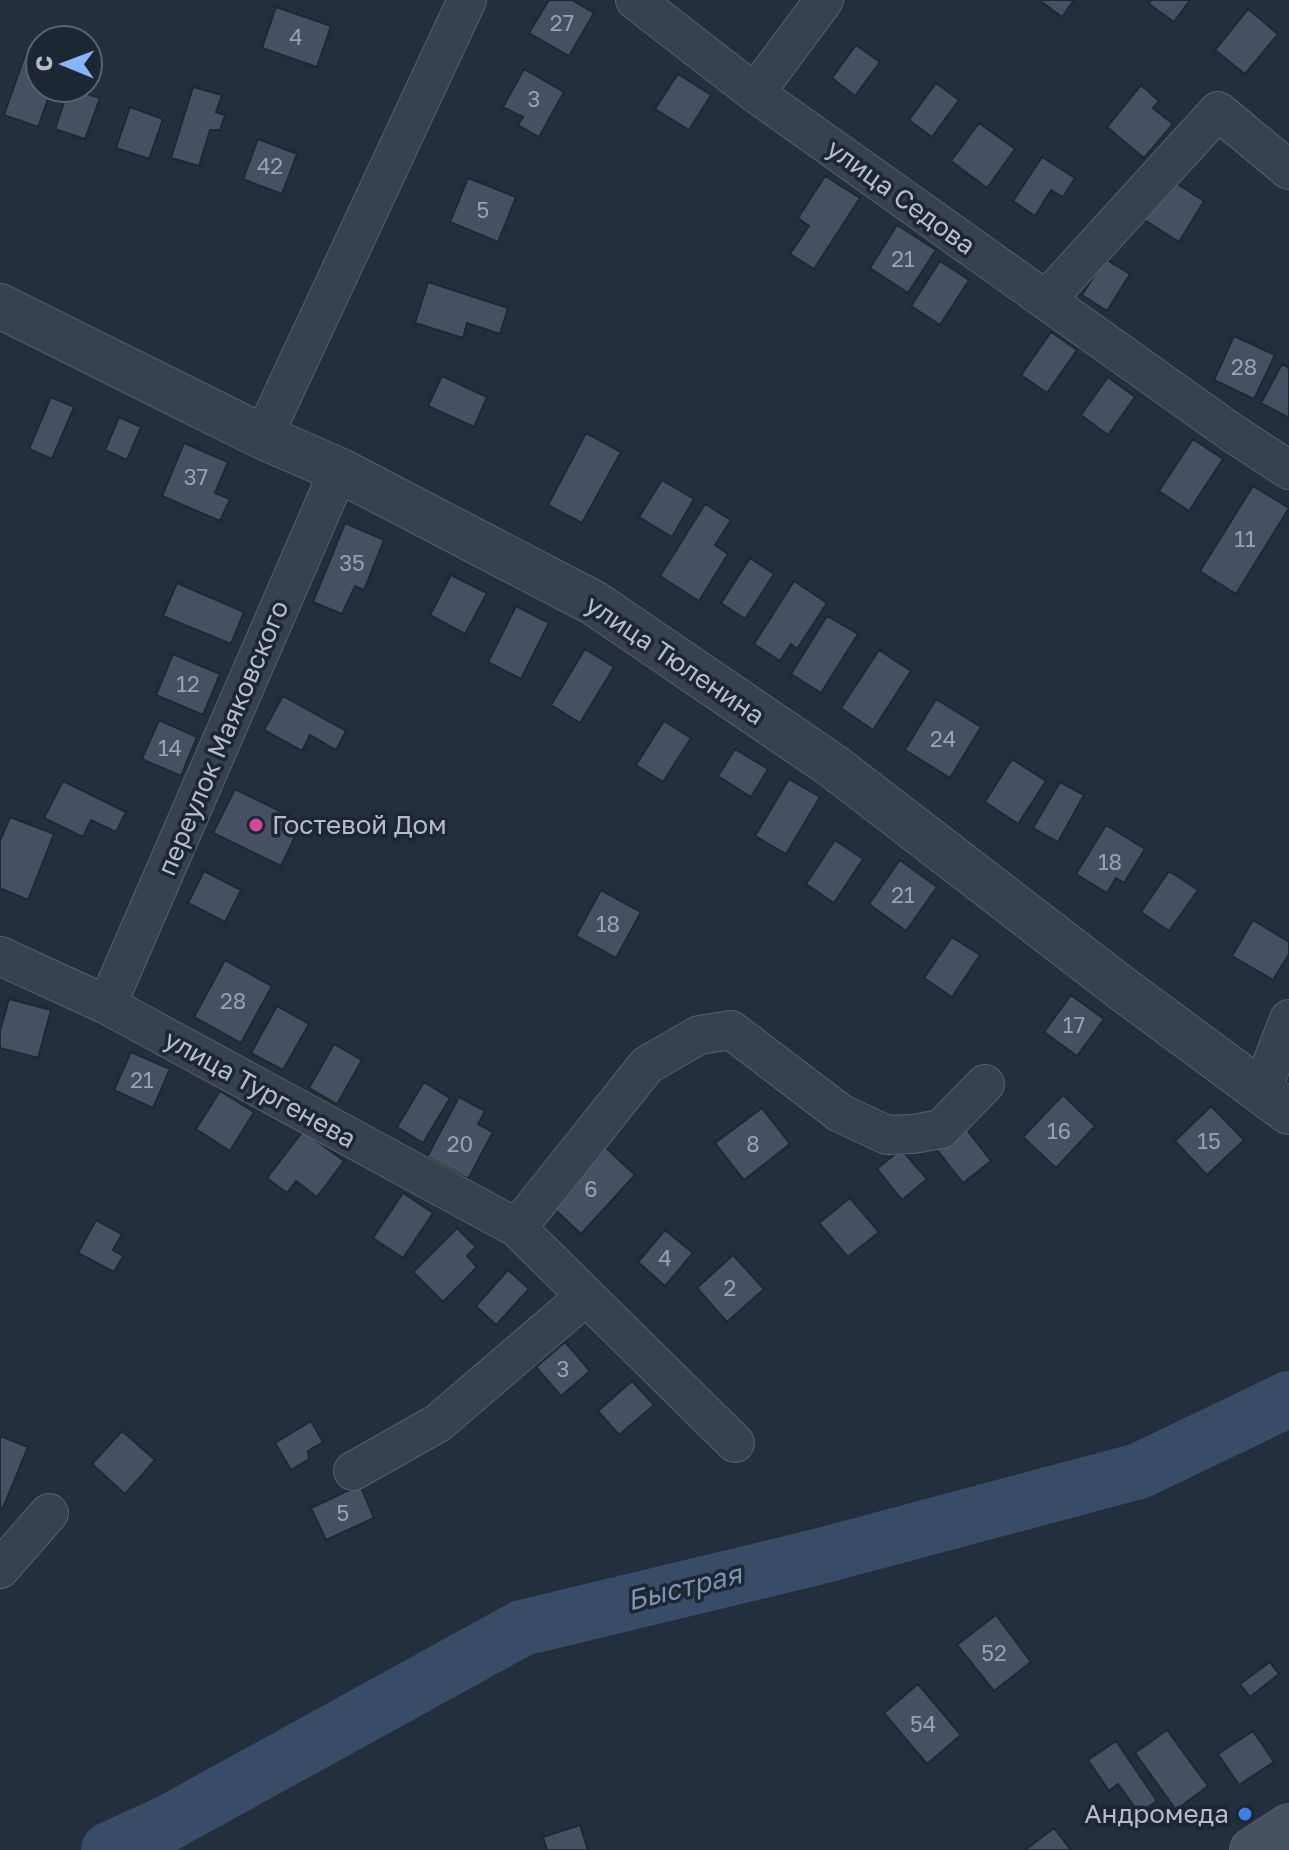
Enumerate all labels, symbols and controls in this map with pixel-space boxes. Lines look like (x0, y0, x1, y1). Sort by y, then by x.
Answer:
house number: 27 (550, 9, 574, 36)
house number: 4 (289, 23, 303, 50)
north arrow (24, 24, 104, 104)
text: С (30, 56, 57, 72)
house number: 3 (528, 85, 540, 112)
street label: улица Седова (821, 132, 982, 261)
house number: 42 (257, 152, 283, 179)
house number: 5 (477, 196, 489, 223)
house number: 21 (891, 245, 915, 272)
house number: 28 (1231, 353, 1257, 380)
house number: 37 (184, 463, 208, 490)
house number: 11 (1234, 525, 1256, 552)
house number: 35 (339, 549, 365, 576)
street label: улица Тюленина (580, 588, 771, 731)
street label: переулок Маяковского (151, 596, 295, 880)
house number: 12 (176, 670, 200, 697)
house number: 24 (930, 725, 956, 752)
house number: 14 (158, 734, 182, 761)
place label: Гостевой Дом (272, 809, 447, 840)
marker: Гостевой Дом (247, 816, 265, 834)
house number: 18 (1098, 848, 1122, 875)
house number: 21 (891, 881, 915, 908)
house number: 18 (596, 910, 620, 937)
house number: 28 (220, 987, 246, 1014)
house number: 17 (1063, 1011, 1085, 1038)
street label: улица Тургенева (159, 1023, 362, 1154)
house number: 21 (130, 1066, 154, 1093)
house number: 16 (1047, 1117, 1071, 1144)
house number: 15 (1197, 1127, 1221, 1154)
house number: 20 (447, 1130, 473, 1157)
house number: 8 (746, 1130, 760, 1157)
house number: 6 (584, 1175, 598, 1202)
house number: 4 (658, 1244, 672, 1271)
house number: 2 (724, 1274, 736, 1301)
house number: 3 (557, 1355, 569, 1382)
house number: 5 (337, 1499, 349, 1526)
water label: Быстрая (623, 1556, 747, 1617)
house number: 52 (981, 1639, 1007, 1666)
house number: 54 (910, 1710, 936, 1737)
place label: Андромеда (1084, 1798, 1229, 1829)
marker: Андромеда (1236, 1805, 1254, 1823)

